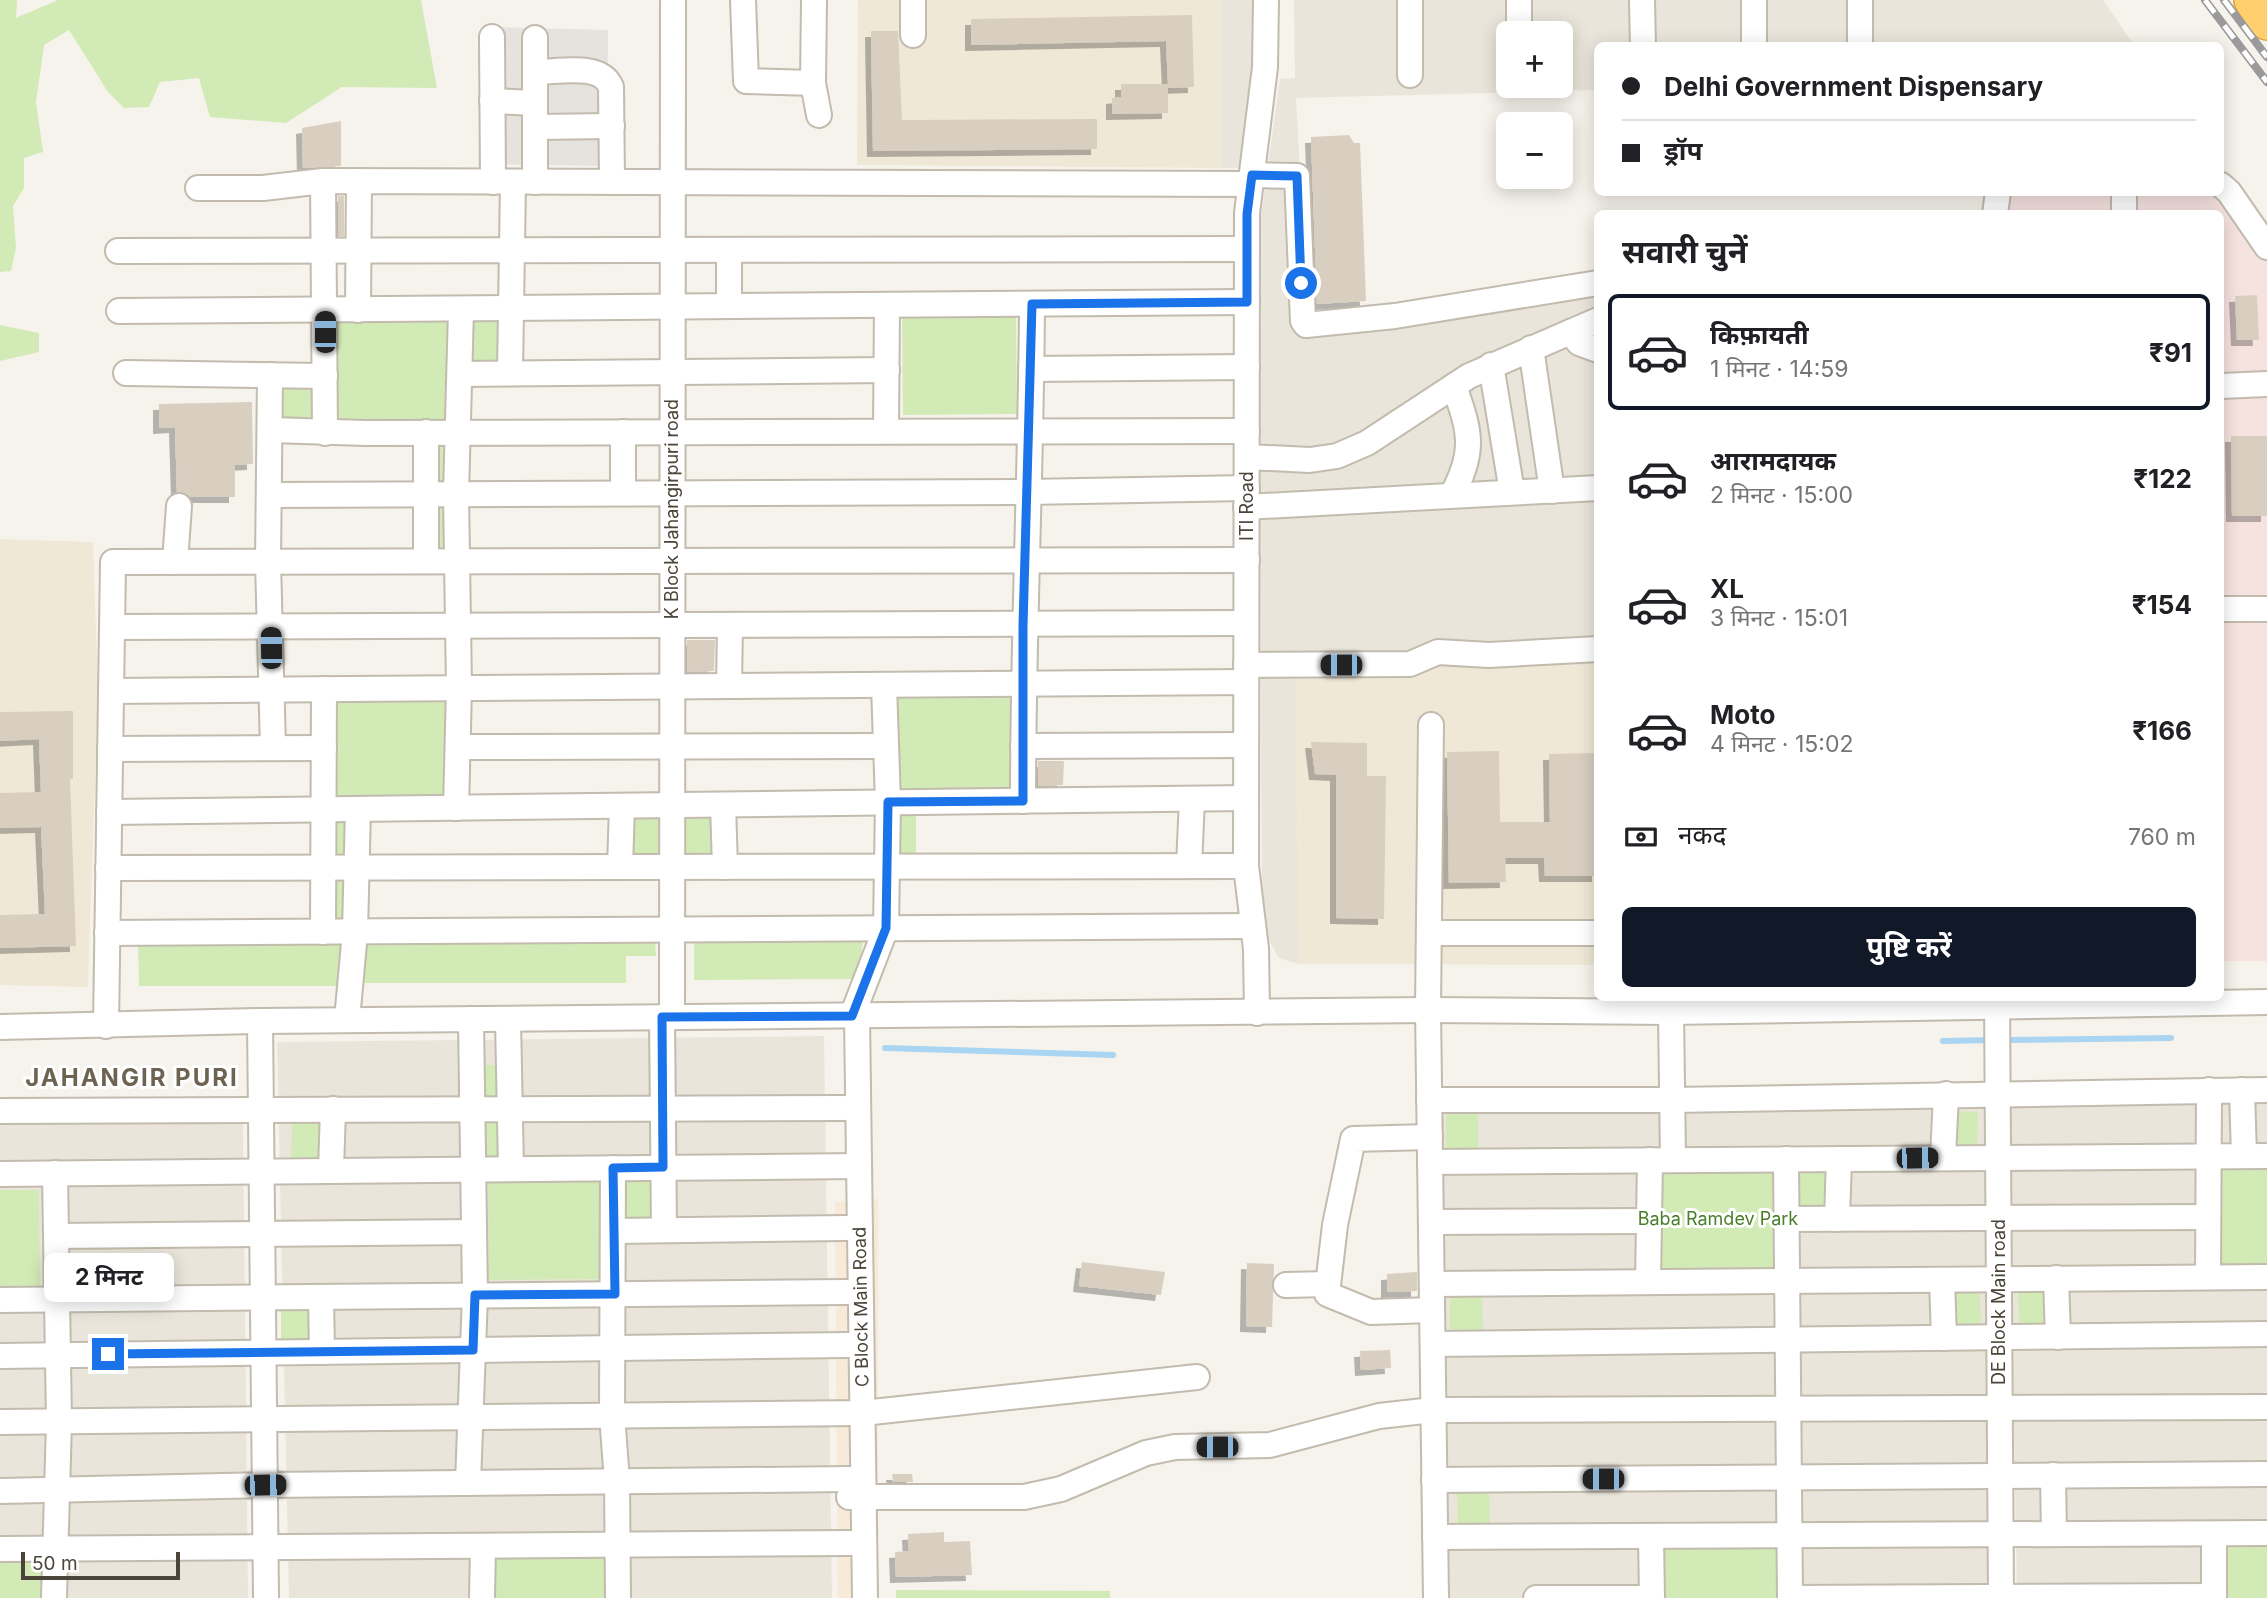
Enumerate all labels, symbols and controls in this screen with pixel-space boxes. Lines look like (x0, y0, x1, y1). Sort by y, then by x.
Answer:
map controls (1496, 21, 1573, 189)
button: + (1496, 21, 1573, 98)
text: Delhi Government Dispensary (1664, 71, 2043, 102)
button: − (1496, 112, 1573, 189)
text: ड्रॉप (1664, 135, 1702, 166)
text: सवारी चुनें (1622, 232, 1747, 271)
route start (1285, 267, 1317, 299)
car (315, 311, 336, 353)
text: किफ़ायती (1710, 319, 1809, 350)
icon: car (1626, 321, 1689, 384)
text: ₹91 (2149, 337, 2192, 368)
text: 1 मिनट · 14:59 (1710, 355, 1849, 383)
street label: K Block Jahangirpuri road (661, 399, 682, 619)
text: आरामदायक (1710, 445, 1836, 476)
icon: car (1626, 447, 1689, 510)
text: ₹122 (2133, 463, 2192, 494)
street label: ITI Road (1236, 471, 1257, 541)
text: 2 मिनट · 15:00 (1710, 481, 1853, 509)
icon: car (1626, 573, 1689, 636)
text: XL (1710, 573, 1744, 604)
text: ₹154 (2132, 589, 2192, 620)
text: 3 मिनट · 15:01 (1710, 604, 1848, 632)
car (261, 627, 282, 669)
car (1321, 655, 1363, 676)
icon: car (1626, 699, 1689, 762)
text: Moto (1710, 699, 1775, 730)
text: ₹166 (2132, 715, 2192, 746)
text: 4 मिनट · 15:02 (1710, 730, 1853, 758)
icon: cash (1622, 818, 1660, 856)
text: नकद (1678, 819, 1726, 850)
text: 760 m (2128, 823, 2196, 851)
button: पुष्टि करें (1622, 907, 2196, 987)
district label: JAHANGIR PURI (25, 1063, 239, 1092)
car (1896, 1147, 1939, 1169)
park label: Baba Ramdev Park (1638, 1208, 1798, 1229)
street label: DE Block Main road (1988, 1219, 2009, 1385)
street label: C Block Main Road (849, 1227, 872, 1387)
callout: 2 मिनट (43, 1252, 173, 1302)
text: 2 मिनट (75, 1263, 143, 1291)
route end (92, 1338, 124, 1370)
car (1197, 1437, 1239, 1458)
car (1583, 1469, 1625, 1490)
car (244, 1474, 287, 1496)
scale bar (21, 1549, 180, 1581)
text: 50 m (32, 1552, 78, 1575)

